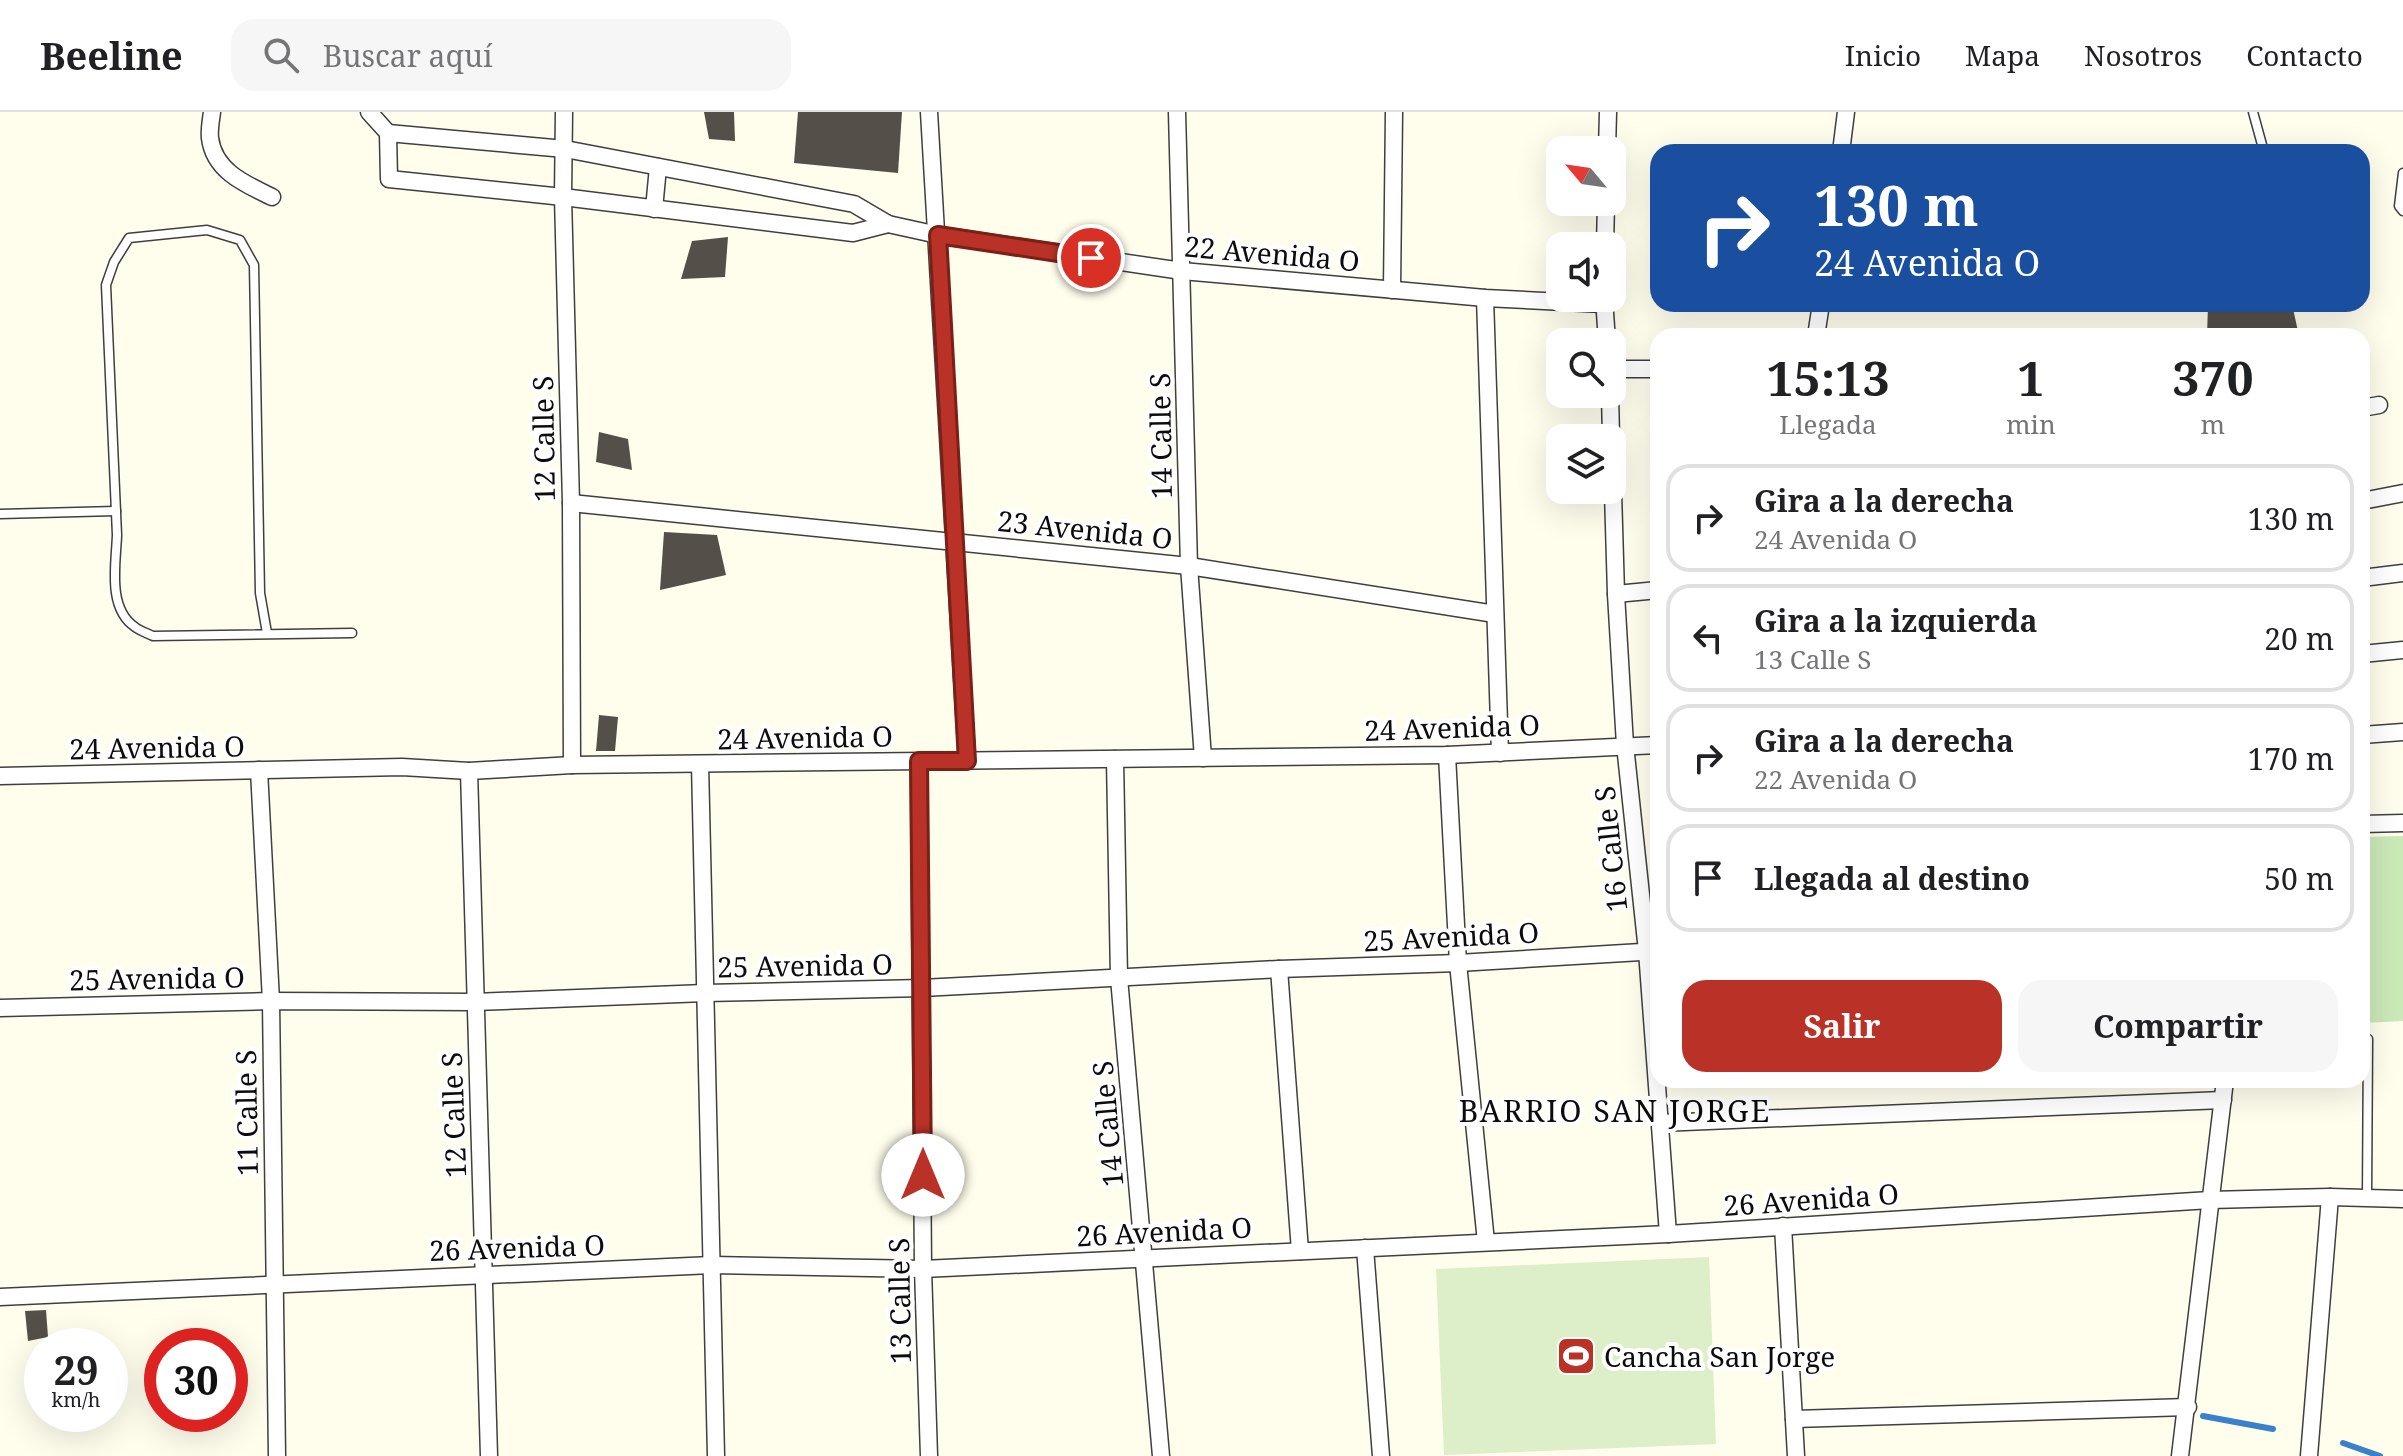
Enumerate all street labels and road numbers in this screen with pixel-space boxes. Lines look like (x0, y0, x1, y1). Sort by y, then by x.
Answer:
street label: 22 Avenida O (1183, 226, 1361, 280)
street label: 14 Calle S (1140, 372, 1180, 500)
street label: 12 Calle S (523, 375, 563, 503)
street label: 23 Avenida O (996, 501, 1174, 557)
street label: 24 Avenida O (1363, 705, 1541, 749)
street label: 24 Avenida O (717, 716, 893, 758)
street label: 24 Avenida O (69, 726, 245, 768)
street label: 16 Calle S (1584, 784, 1636, 914)
street label: 25 Avenida O (1362, 912, 1540, 960)
street label: 25 Avenida O (717, 944, 893, 986)
street label: 25 Avenida O (69, 957, 245, 999)
street label: 11 Calle S (226, 1049, 266, 1177)
street label: 12 Calle S (432, 1051, 474, 1179)
street label: 14 Calle S (1083, 1059, 1131, 1189)
street label: 26 Avenida O (1722, 1174, 1900, 1224)
street label: 26 Avenida O (1075, 1207, 1253, 1255)
street label: 26 Avenida O (428, 1225, 606, 1269)
street label: 13 Calle S (879, 1237, 919, 1365)

